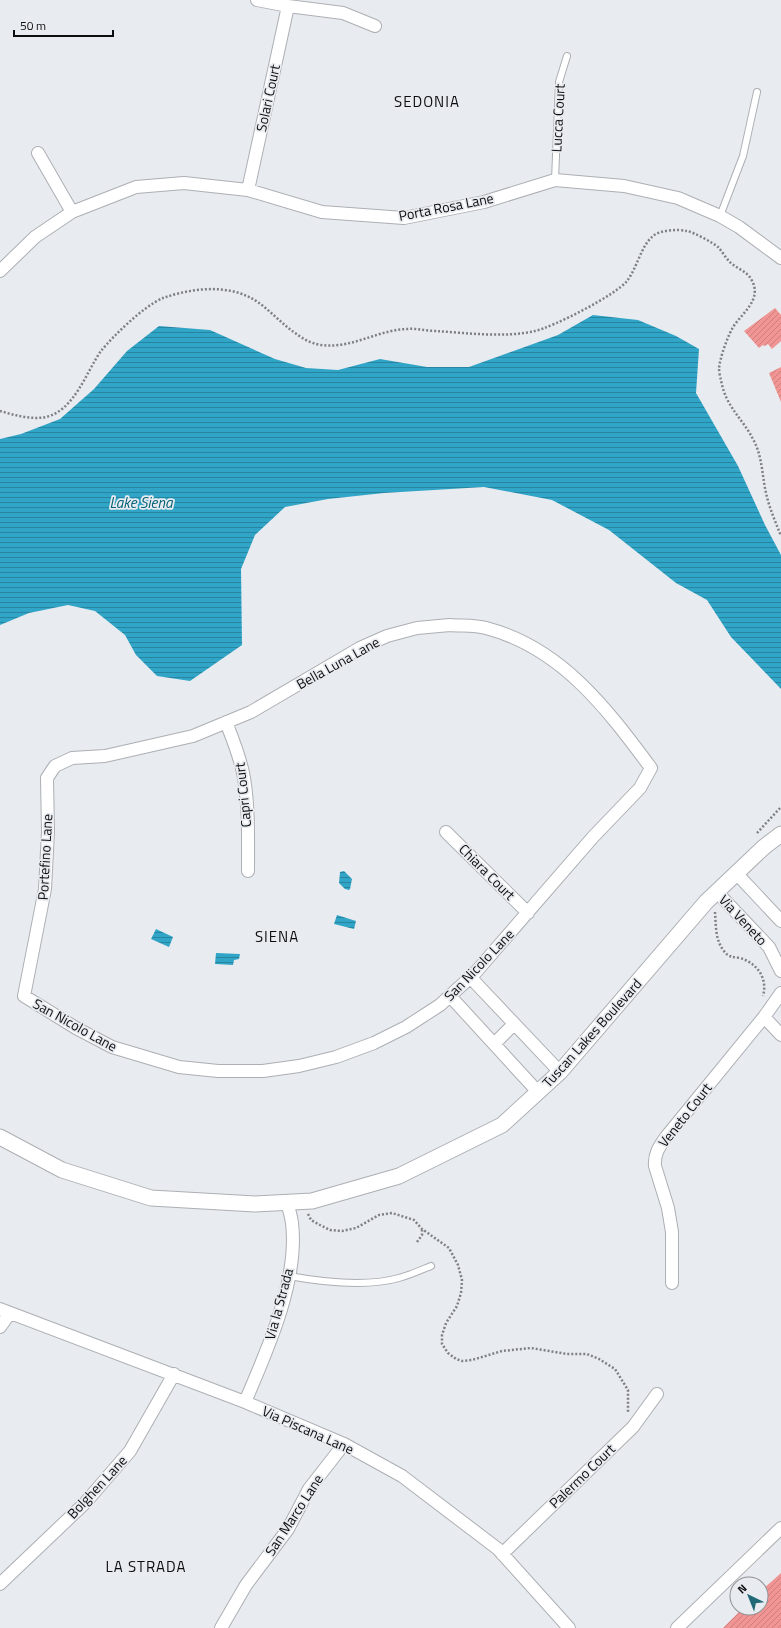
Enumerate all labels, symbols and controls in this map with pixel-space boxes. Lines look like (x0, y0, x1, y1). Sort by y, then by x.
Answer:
scale bar (14, 12, 113, 38)
text: 50 m (20, 16, 46, 35)
street label: Solari Court (250, 62, 285, 133)
street label: Lucca Court (545, 83, 570, 153)
district label: SEDONIA (394, 90, 460, 113)
street label: Porta Rosa Lane (397, 187, 495, 226)
water label: Lake Siena (109, 491, 174, 514)
street label: Bella Luna Lane (292, 631, 383, 694)
street label: Capri Court (229, 762, 256, 829)
street label: Portefino Lane (32, 813, 57, 901)
street label: Chiara Court (454, 839, 520, 905)
street label: Via Veneto (714, 889, 773, 950)
street label: San Nicolo Lane (439, 924, 519, 1005)
district label: SIENA (255, 925, 299, 948)
street label: Tuscan Lakes Boulevard (537, 974, 646, 1092)
street label: San Nicolo Lane (29, 993, 121, 1056)
street label: Veneto Court (653, 1078, 717, 1151)
street label: Via la Strada (259, 1266, 298, 1342)
street label: Via Piscana Lane (259, 1400, 357, 1459)
street label: Palermo Court (544, 1439, 619, 1513)
street label: Bolghen Lane (62, 1450, 132, 1523)
street label: San Marco Lane (259, 1470, 328, 1560)
district label: LA STRADA (106, 1555, 186, 1578)
north arrow (729, 1576, 769, 1616)
text: N (734, 1580, 750, 1597)

